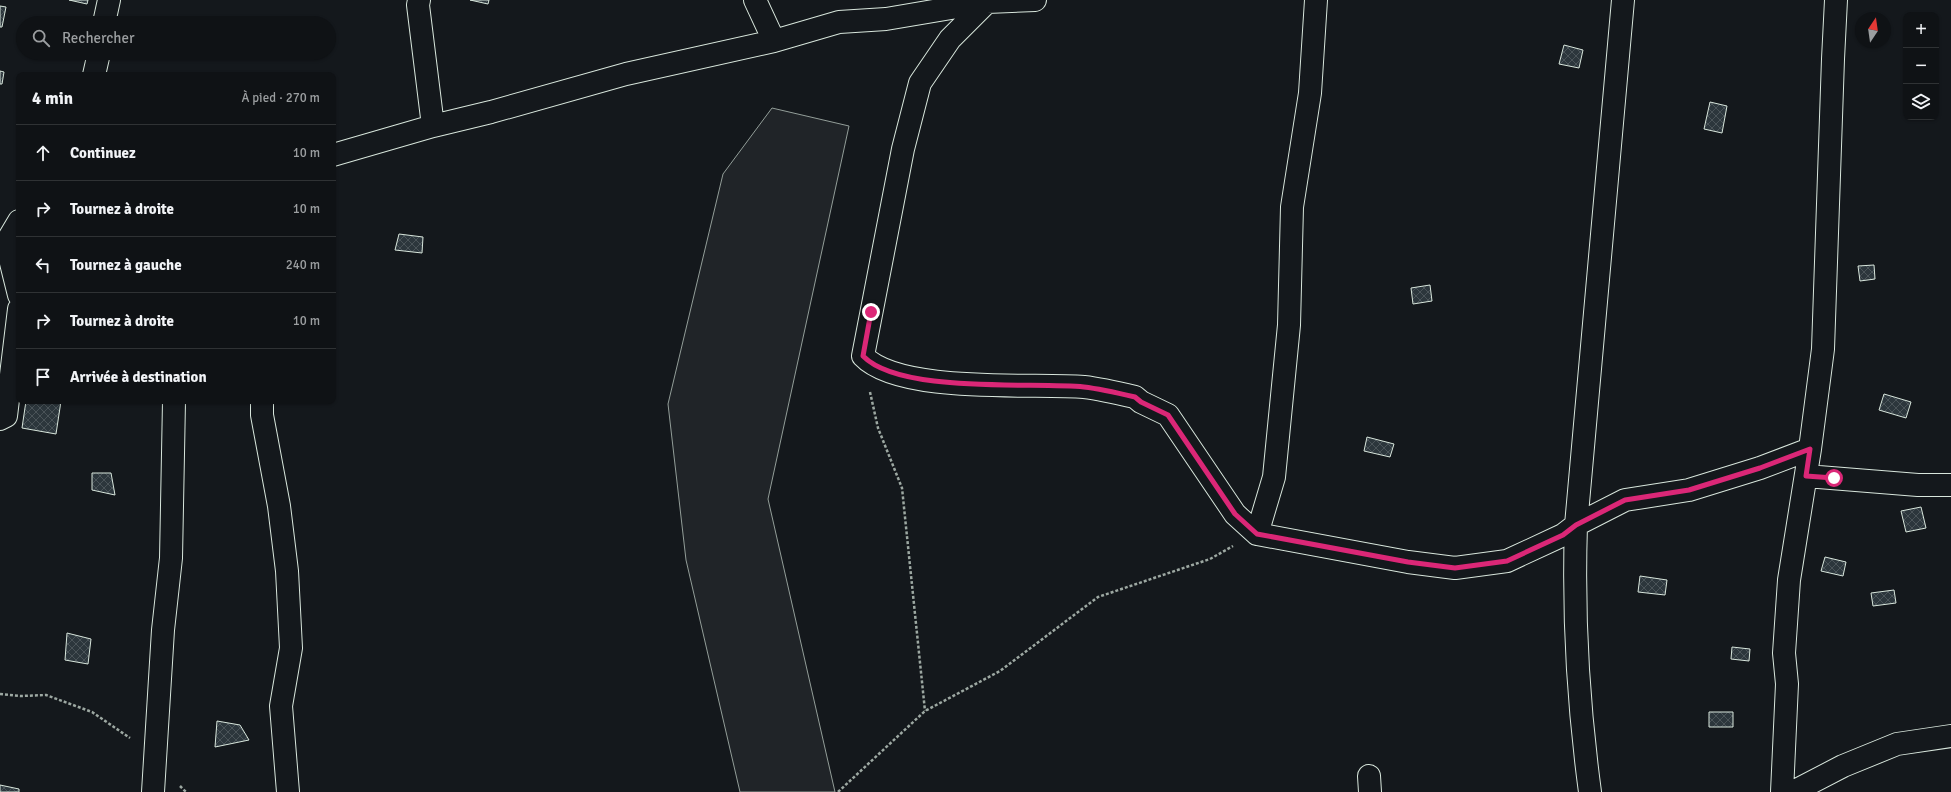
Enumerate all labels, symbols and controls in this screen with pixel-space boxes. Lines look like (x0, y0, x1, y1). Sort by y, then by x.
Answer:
north arrow (1855, 12, 1891, 48)
map controls (1903, 12, 1939, 120)
button: + (1903, 12, 1939, 48)
search box (16, 16, 336, 60)
icon: search (30, 27, 52, 49)
text: Rechercher (62, 29, 135, 47)
button: − (1903, 48, 1939, 84)
button: layers (1903, 84, 1939, 120)
text: 4 min (32, 88, 73, 109)
text: À pied · 270 m (241, 90, 320, 106)
icon: ahead (32, 142, 54, 164)
text: Continuez (70, 144, 136, 162)
text: 10 m (293, 145, 320, 161)
icon: right (32, 198, 54, 220)
text: Tournez à droite (70, 200, 174, 218)
text: 10 m (293, 201, 320, 217)
icon: left (32, 254, 54, 276)
text: Tournez à gauche (70, 256, 182, 274)
text: 240 m (286, 257, 320, 273)
route end (862, 303, 880, 321)
icon: right (32, 310, 54, 332)
text: Tournez à droite (70, 312, 174, 330)
text: 10 m (293, 313, 320, 329)
icon: arrive (32, 366, 54, 388)
text: Arrivée à destination (70, 368, 207, 386)
route start (1825, 469, 1843, 487)

